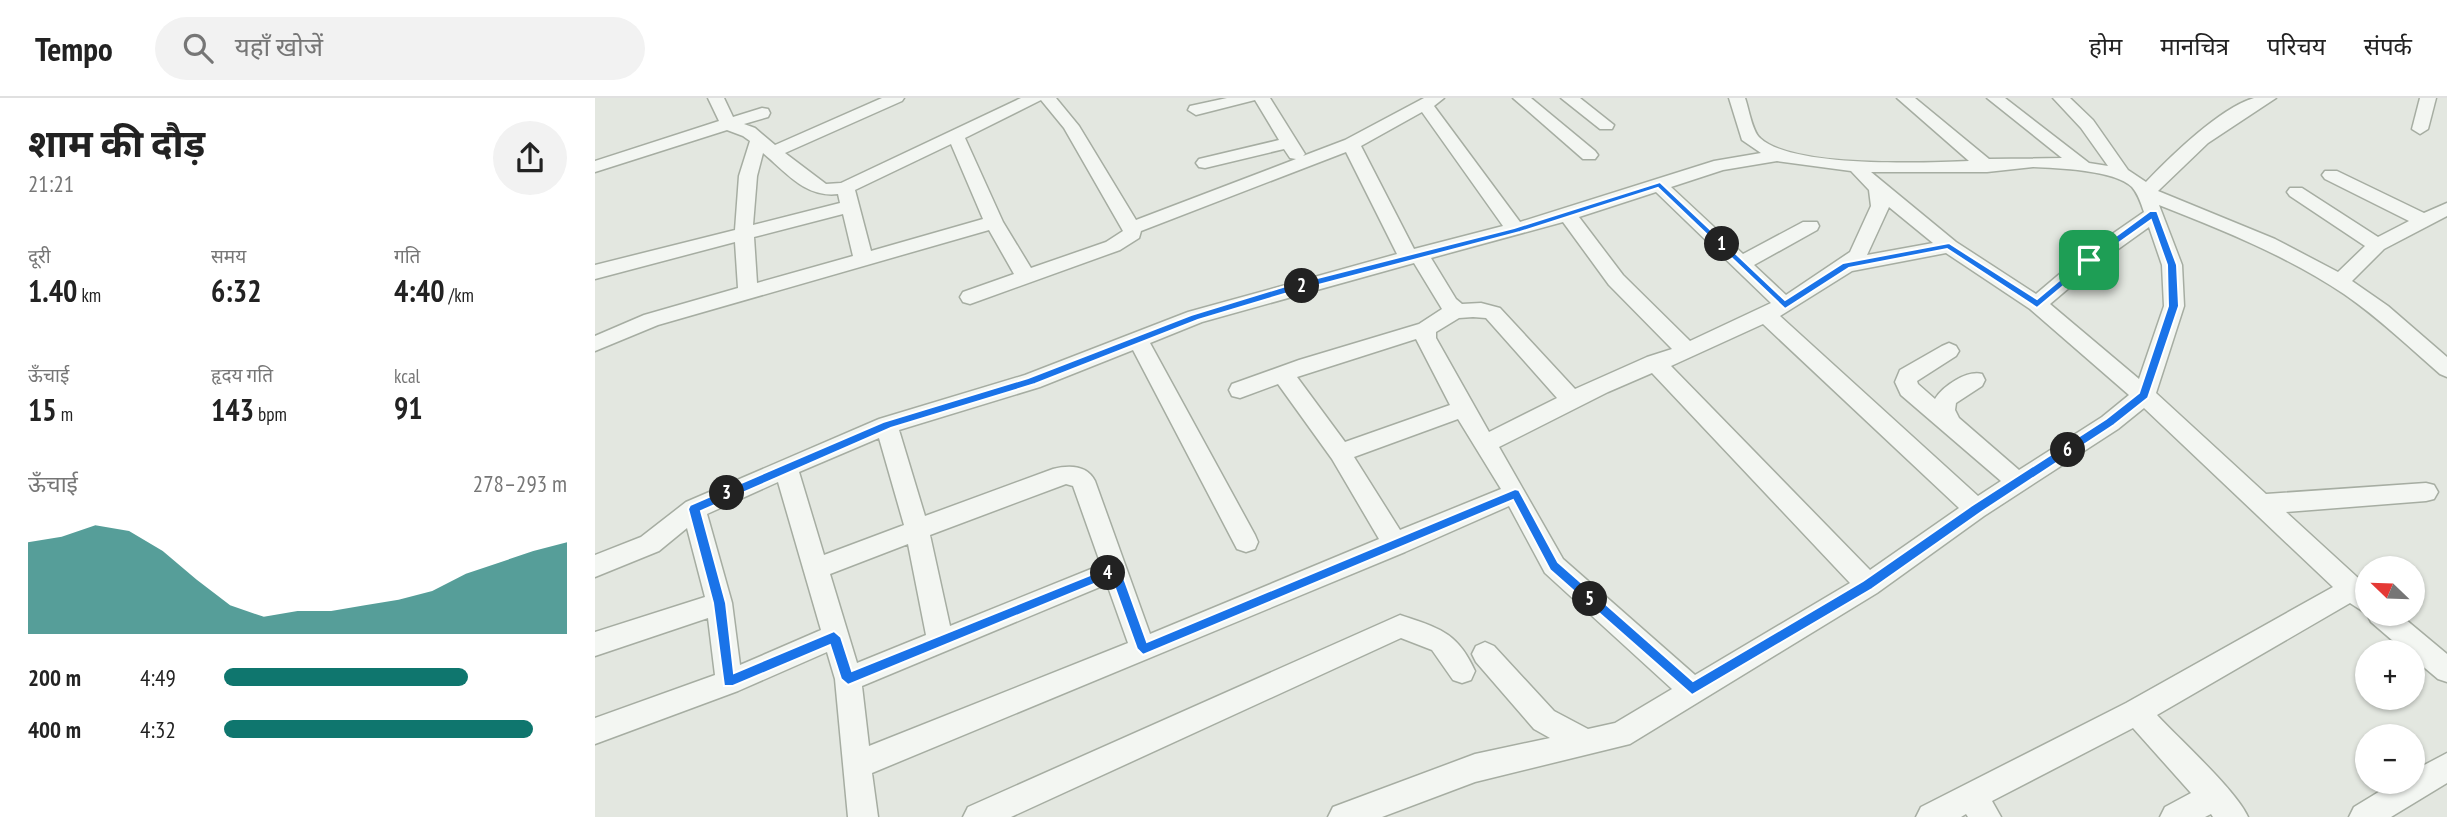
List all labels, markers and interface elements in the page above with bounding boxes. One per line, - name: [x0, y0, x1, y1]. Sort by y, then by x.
- search box: [155, 17, 645, 80]
- text: Tempo: [35, 27, 113, 70]
- icon: search: [179, 29, 217, 67]
- text: यहाँ खोजें: [235, 30, 323, 63]
- text: होम: [2089, 31, 2122, 62]
- text: मानचित्र: [2160, 31, 2229, 62]
- text: परिचय: [2267, 31, 2326, 62]
- text: संपर्क: [2364, 31, 2412, 62]
- text: शाम की दौड़: [28, 118, 205, 167]
- button: share: [493, 121, 567, 195]
- text: 21:21: [28, 169, 74, 198]
- pin: 1: [1705, 226, 1739, 262]
- pin: [2059, 230, 2119, 290]
- text: 1: [1717, 231, 1726, 255]
- icon: arrive: [2070, 241, 2108, 279]
- text: दूरी: [28, 244, 51, 268]
- text: समय: [211, 244, 246, 268]
- text: गति: [394, 244, 420, 268]
- pin: 2: [1285, 268, 1319, 304]
- text: 1.40: [28, 271, 77, 310]
- text: 6:32: [211, 271, 262, 310]
- text: 4:40: [394, 271, 445, 310]
- text: 2: [1297, 273, 1306, 297]
- text: km: [77, 283, 101, 307]
- text: /km: [445, 283, 474, 307]
- text: ऊँचाई: [28, 363, 69, 387]
- text: हृदय गति: [211, 363, 273, 387]
- text: kcal: [394, 364, 420, 388]
- text: 91: [394, 388, 423, 427]
- text: 15: [28, 390, 57, 429]
- text: 143: [211, 390, 254, 429]
- text: m: [57, 402, 73, 426]
- text: bpm: [254, 402, 287, 426]
- pin: 6: [2051, 432, 2085, 468]
- text: 6: [2063, 437, 2072, 461]
- text: ऊँचाई: [28, 469, 78, 498]
- text: 278–293 m: [473, 469, 567, 498]
- pin: 3: [709, 476, 745, 510]
- text: 3: [722, 480, 731, 504]
- pin: 4: [1091, 556, 1125, 590]
- north arrow: [2355, 556, 2425, 626]
- map controls: [2355, 556, 2425, 794]
- text: 4: [1103, 560, 1112, 584]
- pin: 5: [1573, 582, 1607, 616]
- text: 5: [1585, 586, 1594, 610]
- button: +: [2355, 640, 2425, 710]
- text: 200 m: [28, 663, 81, 692]
- text: 4:49: [140, 663, 176, 692]
- text: 400 m: [28, 715, 81, 744]
- text: 4:32: [140, 715, 176, 744]
- button: −: [2355, 724, 2425, 794]

